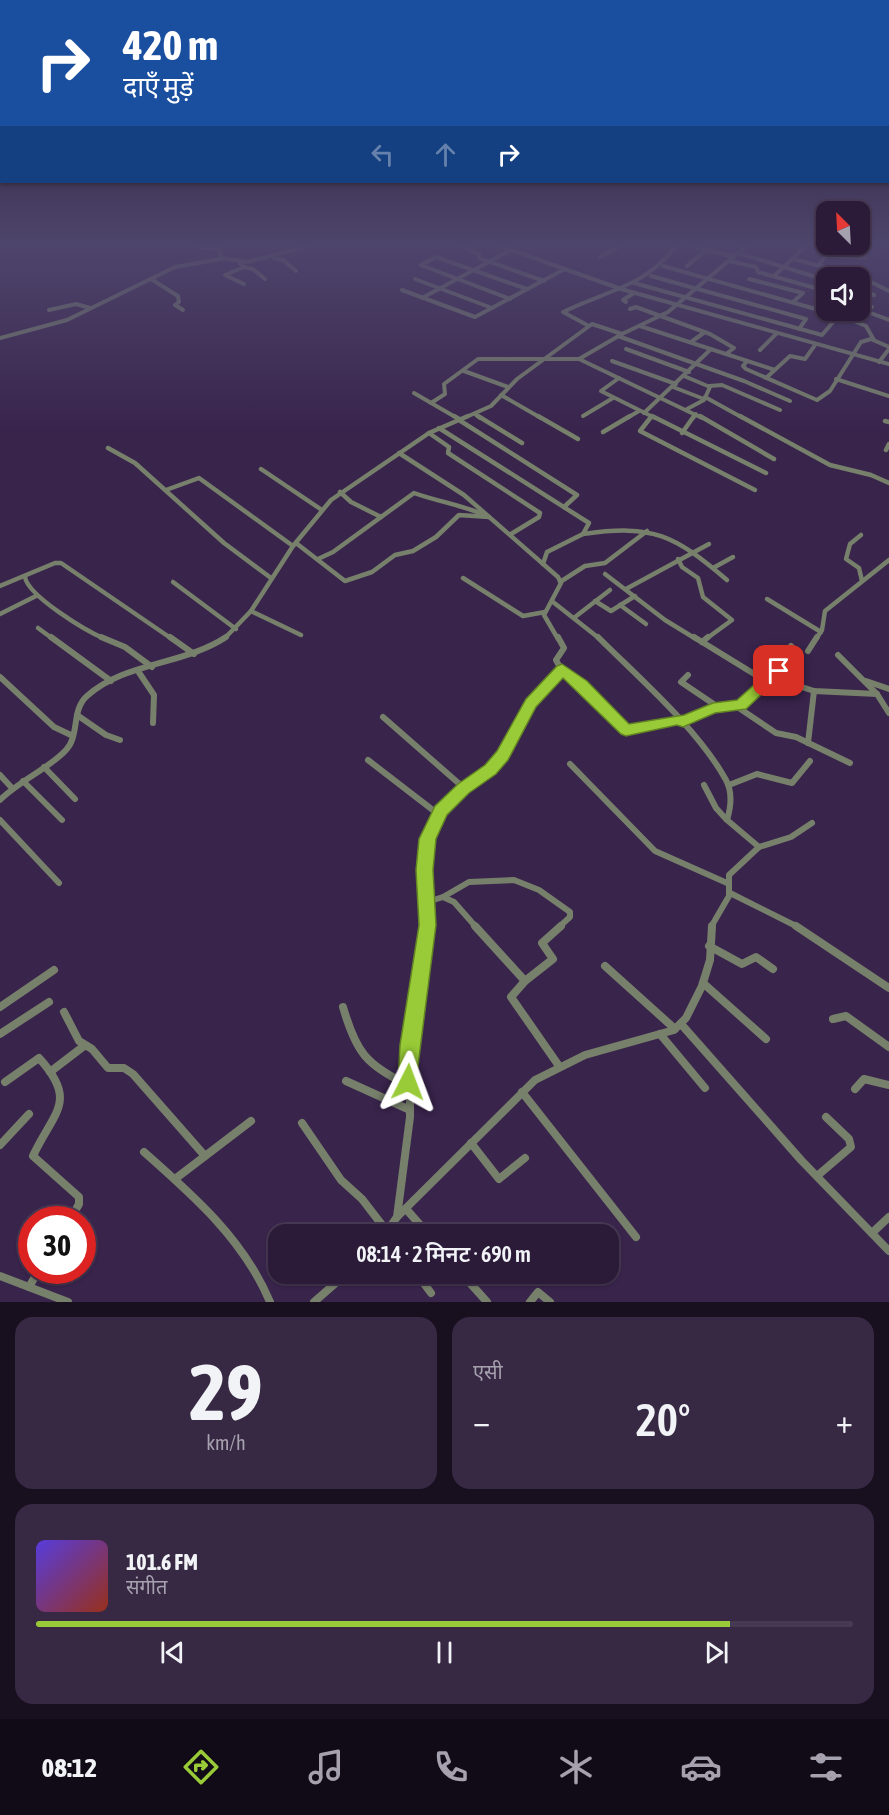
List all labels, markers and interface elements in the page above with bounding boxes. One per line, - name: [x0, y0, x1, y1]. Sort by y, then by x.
- text: 420 m: [123, 21, 218, 69]
- icon: right: [24, 24, 102, 102]
- text: दाएँ मुड़ें: [123, 71, 194, 102]
- icon: left: [366, 138, 399, 171]
- icon: ahead: [429, 138, 462, 171]
- icon: right: [492, 138, 525, 171]
- north arrow: [816, 201, 870, 255]
- map controls: [816, 201, 870, 321]
- button: sound: [816, 267, 870, 321]
- pin: [753, 645, 804, 696]
- icon: arrive: [762, 654, 795, 687]
- position arrow: [376, 1050, 440, 1114]
- speed limit sign: 30: [18, 1206, 96, 1284]
- text: 08:14 · 2 मिनट · 690 m: [356, 1241, 531, 1267]
- text: 29: [189, 1347, 263, 1437]
- text: एसी: [473, 1360, 503, 1383]
- text: 20°: [636, 1394, 690, 1446]
- text: −: [473, 1402, 490, 1440]
- text: +: [836, 1402, 853, 1440]
- text: km/h: [206, 1431, 246, 1454]
- text: 101.6 FM: [126, 1549, 198, 1575]
- text: संगीत: [126, 1575, 167, 1598]
- icon: previous: [156, 1636, 189, 1669]
- icon: pause: [428, 1636, 461, 1669]
- icon: next: [700, 1636, 733, 1669]
- icon: directions: [180, 1746, 222, 1788]
- icon: music: [305, 1746, 347, 1788]
- icon: phone: [430, 1746, 472, 1788]
- icon: climate: [555, 1746, 597, 1788]
- icon: car: [680, 1746, 722, 1788]
- icon: filters: [805, 1746, 847, 1788]
- text: 08:12: [42, 1752, 97, 1783]

